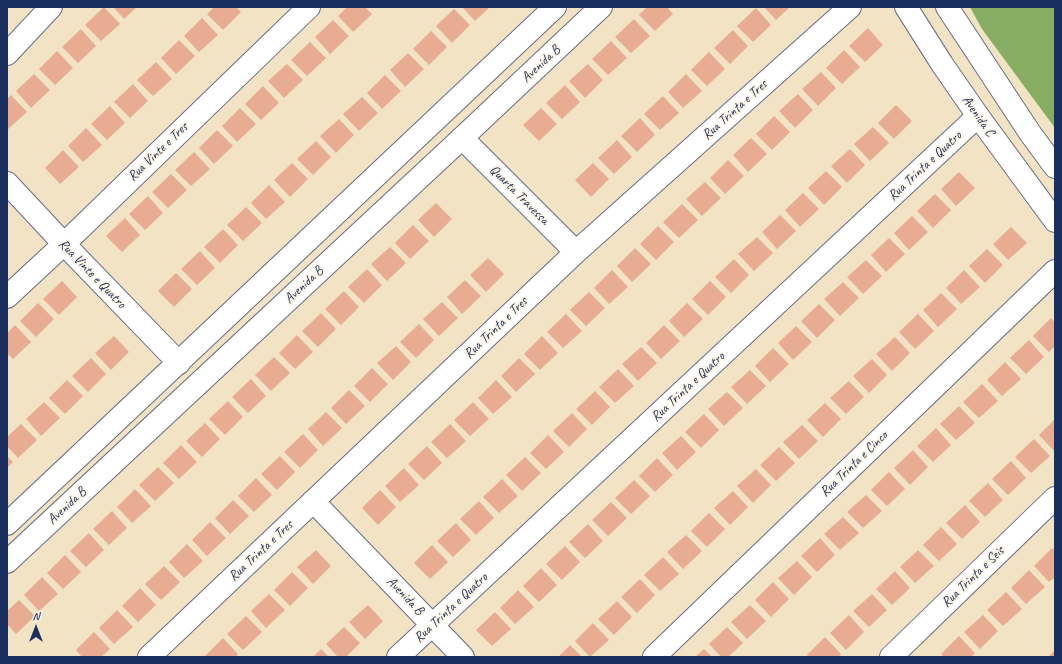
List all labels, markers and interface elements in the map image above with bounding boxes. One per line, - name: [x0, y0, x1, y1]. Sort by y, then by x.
- street label: Avenida B: [518, 42, 564, 86]
- street label: Rua Trinta e Tres: [699, 76, 771, 144]
- street label: Avenida C: [958, 92, 998, 140]
- street label: Rua Vinte e Tres: [124, 119, 192, 185]
- street label: Rua Trinta e Quatro: [885, 128, 965, 204]
- street label: Quarta Travessa: [486, 162, 552, 228]
- street label: Rua Vinte e Quatro: [55, 236, 129, 312]
- street label: Avenida B: [281, 263, 327, 307]
- street label: Rua Trinta e Tres: [461, 294, 531, 362]
- street label: Rua Trinta e Quatro: [648, 349, 728, 425]
- street label: Rua Trinta e Cinco: [817, 428, 891, 500]
- street label: Avenida B: [44, 484, 90, 528]
- street label: Rua Trinta e Tres: [225, 517, 297, 585]
- street label: Rua Trinta e Seis: [938, 543, 1008, 611]
- street label: Rua Trinta e Quatro: [411, 570, 491, 646]
- street label: Avenida B: [383, 573, 427, 619]
- north arrow: [16, 608, 56, 648]
- text: N: [33, 609, 39, 623]

